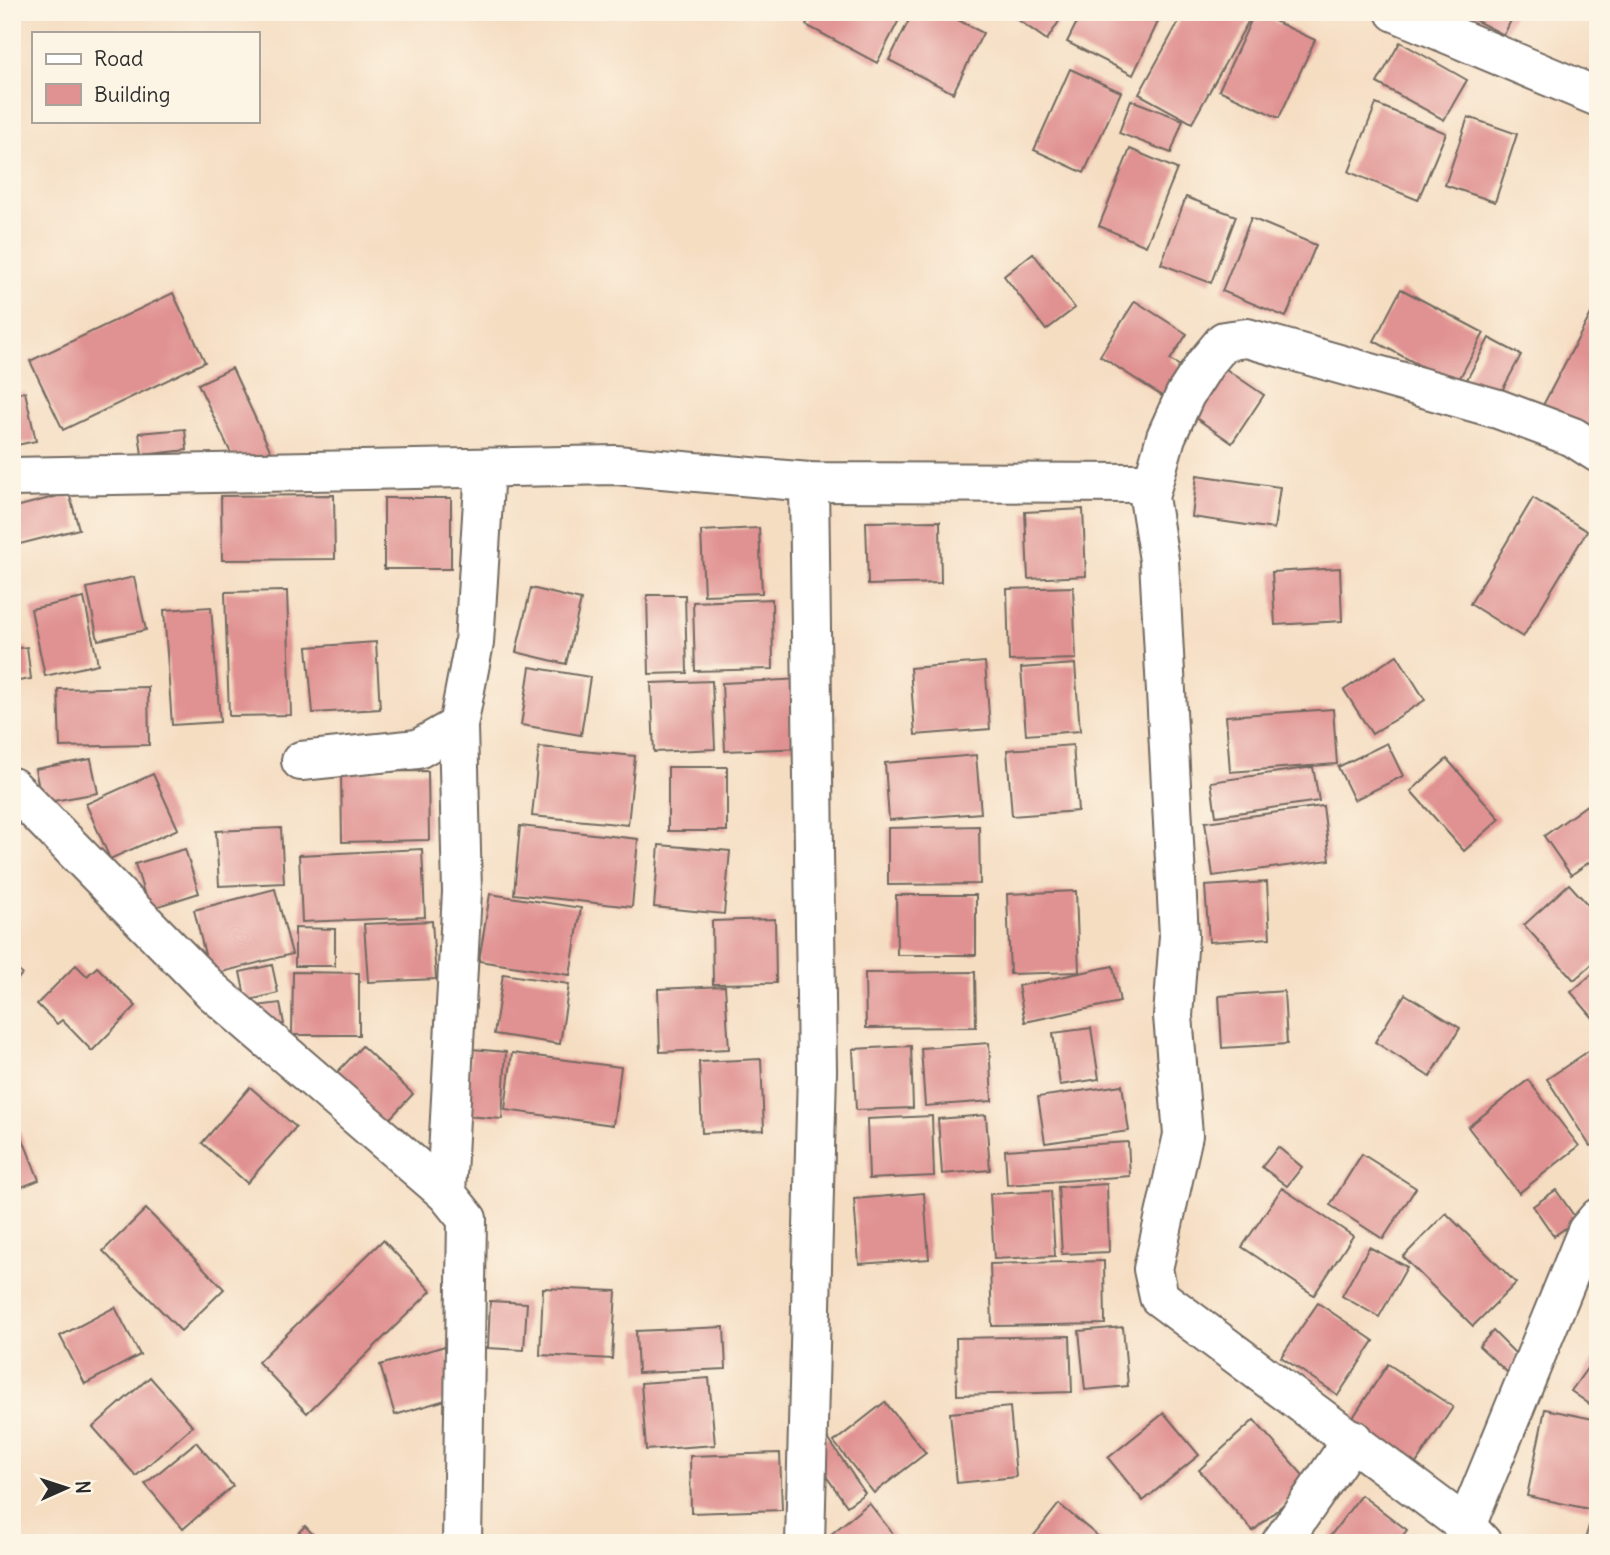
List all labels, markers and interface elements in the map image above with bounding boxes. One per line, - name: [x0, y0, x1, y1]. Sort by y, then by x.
- legend: [32, 32, 259, 122]
- text: Road: [94, 45, 143, 72]
- text: Building: [94, 81, 170, 108]
- north arrow: [32, 1454, 102, 1524]
- text: N: [71, 1480, 95, 1494]

